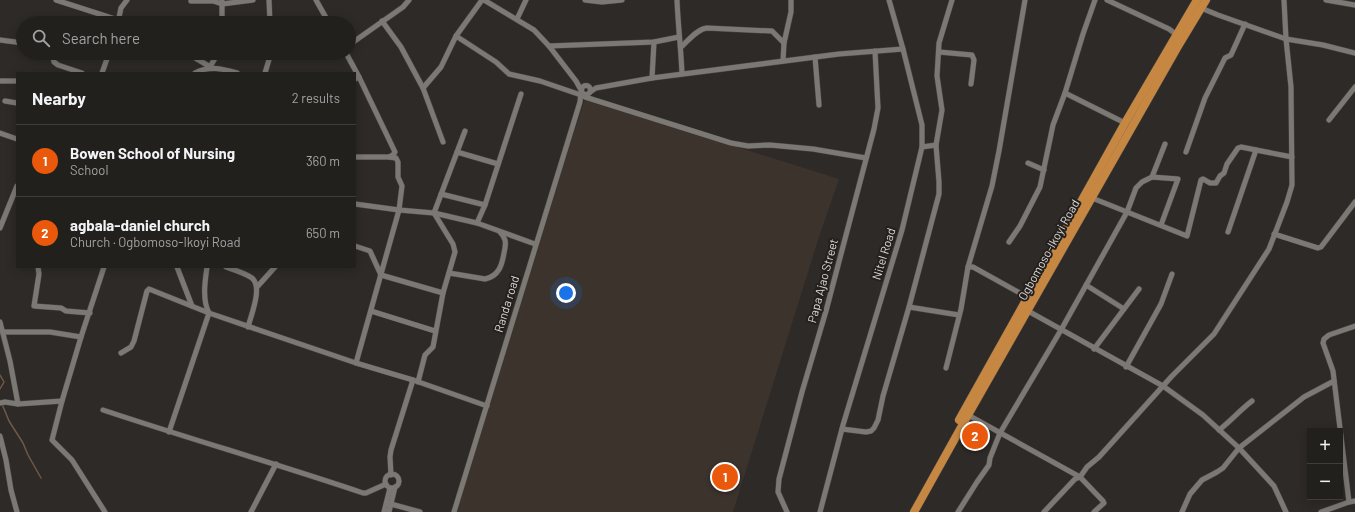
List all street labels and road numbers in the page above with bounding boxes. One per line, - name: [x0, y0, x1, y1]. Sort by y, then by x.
- street label: Ogbomoso-Ikoyi Road: [1015, 197, 1082, 302]
- street label: Nitel Road: [869, 226, 898, 281]
- street label: Papa Ajao Street: [804, 237, 840, 324]
- street label: Randa road: [491, 274, 521, 334]

